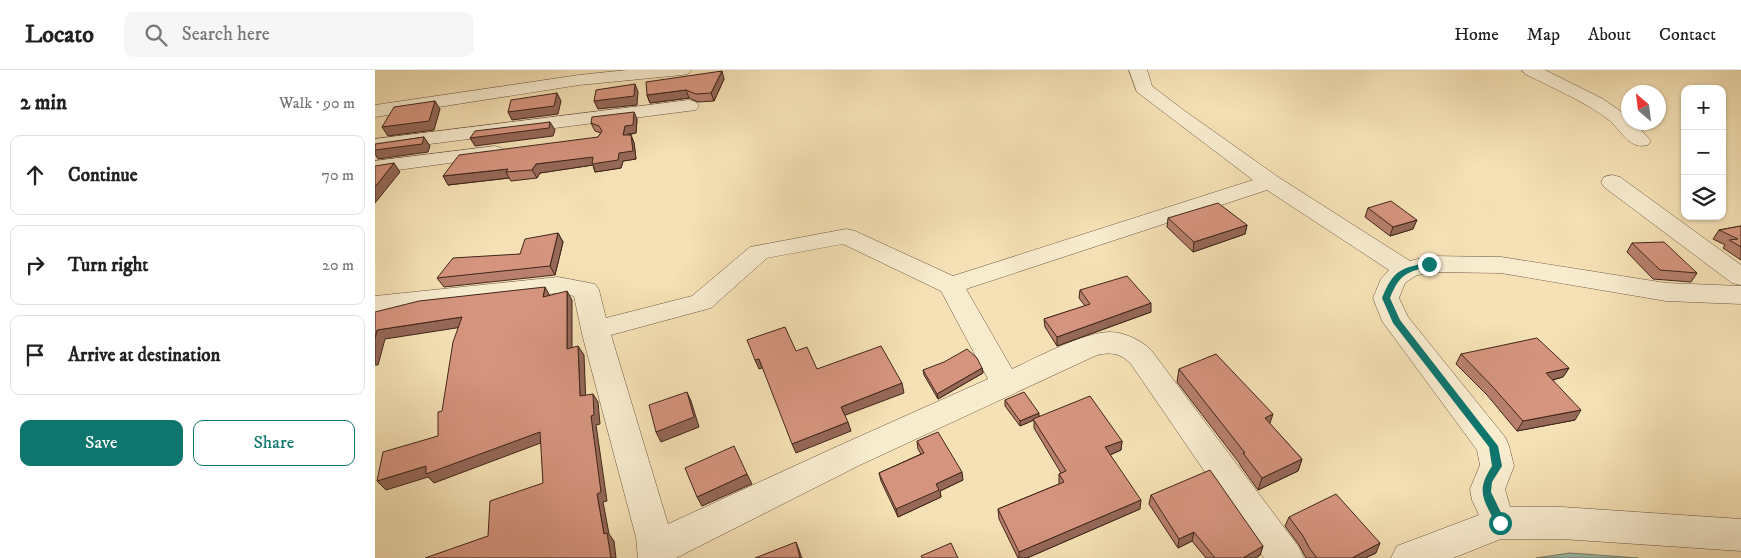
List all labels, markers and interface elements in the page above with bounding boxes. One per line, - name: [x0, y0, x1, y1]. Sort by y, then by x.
- search box: [124, 12, 474, 57]
- text: Locato: [25, 20, 94, 50]
- icon: search: [142, 21, 170, 49]
- text: Search here: [182, 23, 270, 46]
- text: Home: [1454, 24, 1499, 46]
- text: Map: [1527, 24, 1560, 46]
- text: About: [1588, 24, 1631, 46]
- text: Contact: [1659, 24, 1716, 46]
- north arrow: [1621, 85, 1666, 130]
- map controls: [1681, 85, 1726, 220]
- button: +: [1681, 85, 1726, 130]
- text: 2 min: [20, 90, 67, 116]
- text: Walk · 90 m: [279, 93, 355, 113]
- button: −: [1681, 130, 1726, 175]
- icon: ahead: [21, 161, 49, 189]
- text: Continue: [68, 164, 138, 187]
- text: 70 m: [322, 165, 354, 185]
- button: layers: [1681, 175, 1726, 220]
- icon: right: [21, 251, 49, 279]
- route end: [1418, 253, 1441, 276]
- text: Turn right: [68, 254, 148, 277]
- text: 20 m: [322, 255, 354, 275]
- icon: arrive: [21, 341, 49, 369]
- text: Arrive at destination: [68, 344, 220, 367]
- button: Save: [20, 420, 183, 466]
- button: Share: [193, 420, 355, 466]
- route start: [1489, 512, 1512, 535]

